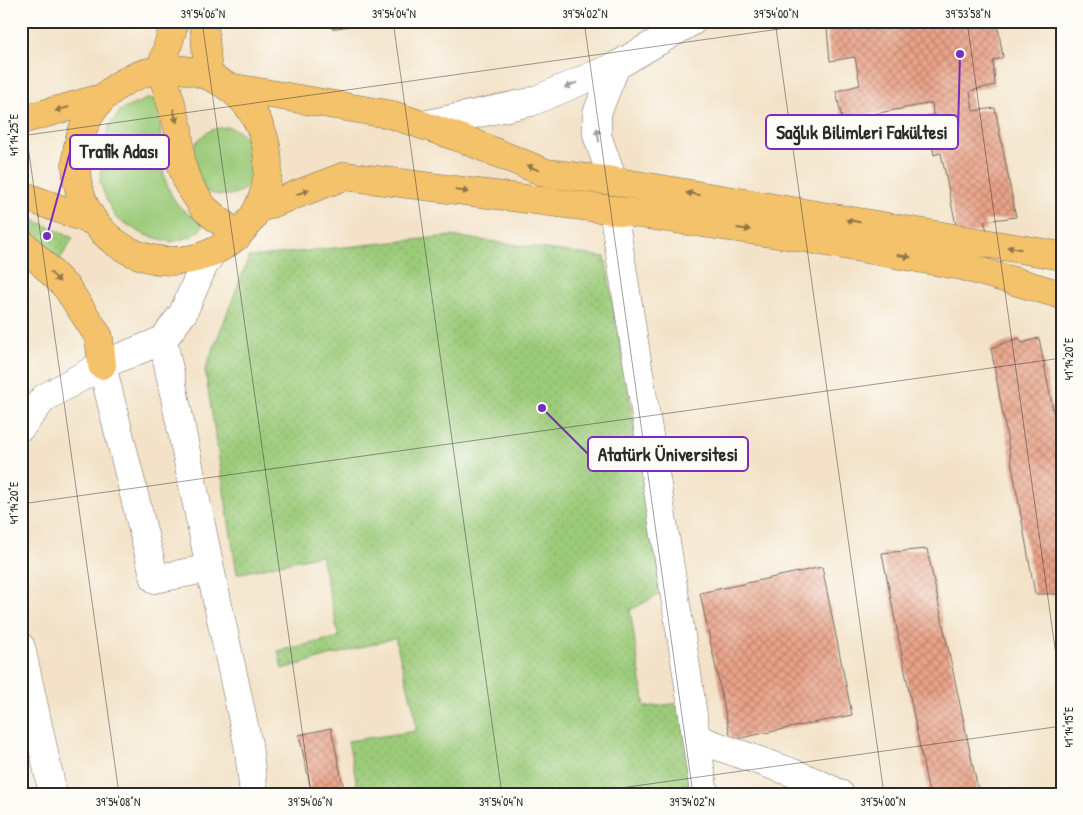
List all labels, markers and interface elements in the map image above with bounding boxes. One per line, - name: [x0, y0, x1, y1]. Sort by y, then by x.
- text: 39°54'06"N: [181, 5, 225, 22]
- text: 39°54'04"N: [372, 5, 416, 22]
- text: 39°54'02"N: [562, 5, 608, 22]
- text: 39°54'00"N: [754, 5, 798, 22]
- text: 39°53'58"N: [945, 5, 991, 22]
- one-way arrow: [563, 81, 578, 89]
- one-way arrow: [54, 105, 69, 113]
- one-way arrow: [171, 108, 179, 123]
- text: 41°14'25"E: [5, 113, 22, 156]
- callout: Sağlık Bilimleri Fakültesi: [766, 115, 958, 149]
- text: Sağlık Bilimleri Fakültesi: [776, 119, 948, 146]
- one-way arrow: [594, 126, 602, 142]
- callout: Trafik Adası: [70, 135, 169, 169]
- text: Trafik Adası: [78, 138, 159, 164]
- one-way arrow: [526, 163, 540, 171]
- one-way arrow: [454, 187, 470, 195]
- one-way arrow: [296, 188, 311, 196]
- one-way arrow: [685, 190, 701, 198]
- one-way arrow: [845, 217, 861, 225]
- one-way arrow: [737, 225, 753, 233]
- one-way arrow: [1005, 243, 1021, 251]
- one-way arrow: [897, 252, 912, 260]
- one-way arrow: [49, 271, 61, 283]
- text: 41°14'20"E: [1060, 337, 1077, 380]
- callout: Atatürk Üniversitesi: [588, 437, 748, 471]
- text: Atatürk Üniversitesi: [598, 441, 738, 467]
- text: 41°14'20"E: [5, 481, 22, 524]
- text: 41°14'15"E: [1060, 706, 1077, 747]
- text: 39°54'08"N: [96, 793, 140, 810]
- text: 39°54'06"N: [288, 793, 332, 810]
- text: 39°54'04"N: [479, 793, 523, 810]
- text: 39°54'02"N: [669, 793, 715, 810]
- text: 39°54'00"N: [861, 793, 905, 810]

